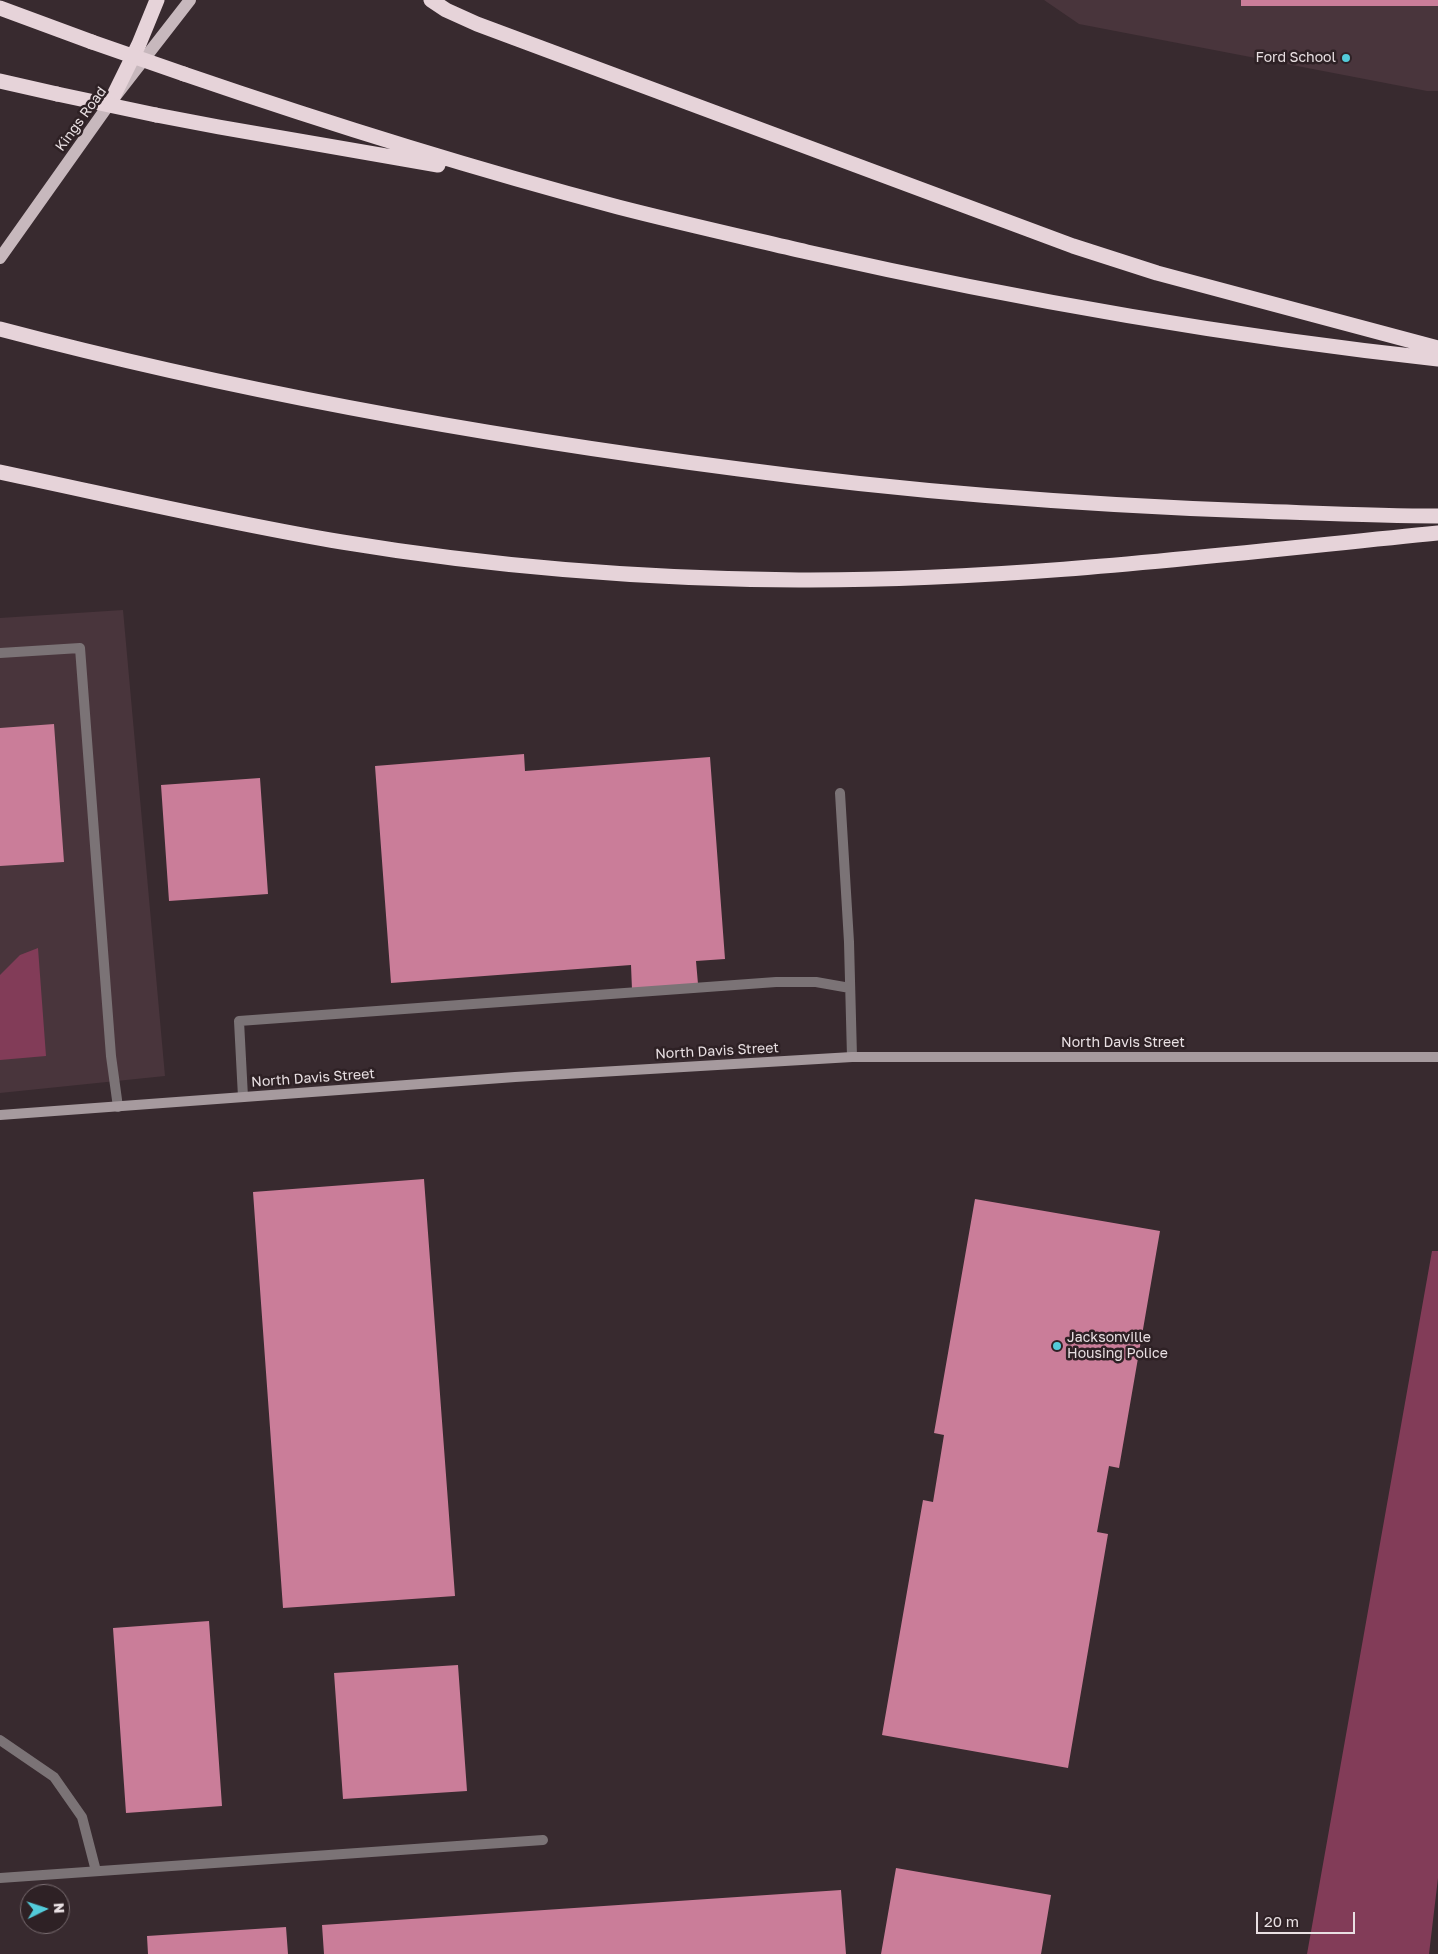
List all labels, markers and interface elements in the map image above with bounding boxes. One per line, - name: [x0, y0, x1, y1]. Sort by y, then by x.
- place label: Ford School: [1256, 50, 1336, 66]
- marker: Ford School: [1340, 52, 1352, 64]
- street label: Kings Road: [52, 83, 110, 155]
- street label: North Davis Street: [1061, 1035, 1185, 1051]
- street label: North Davis Street: [655, 1039, 779, 1063]
- street label: North Davis Street: [251, 1065, 375, 1091]
- place label: Jacksonville Housing Police: [1067, 1330, 1168, 1362]
- marker: Jacksonville Housing Police: [1051, 1340, 1063, 1352]
- north arrow: [20, 1884, 70, 1934]
- text: N: [51, 1902, 68, 1914]
- scale bar: [1258, 1902, 1357, 1934]
- text: 20 m: [1264, 1912, 1299, 1930]

